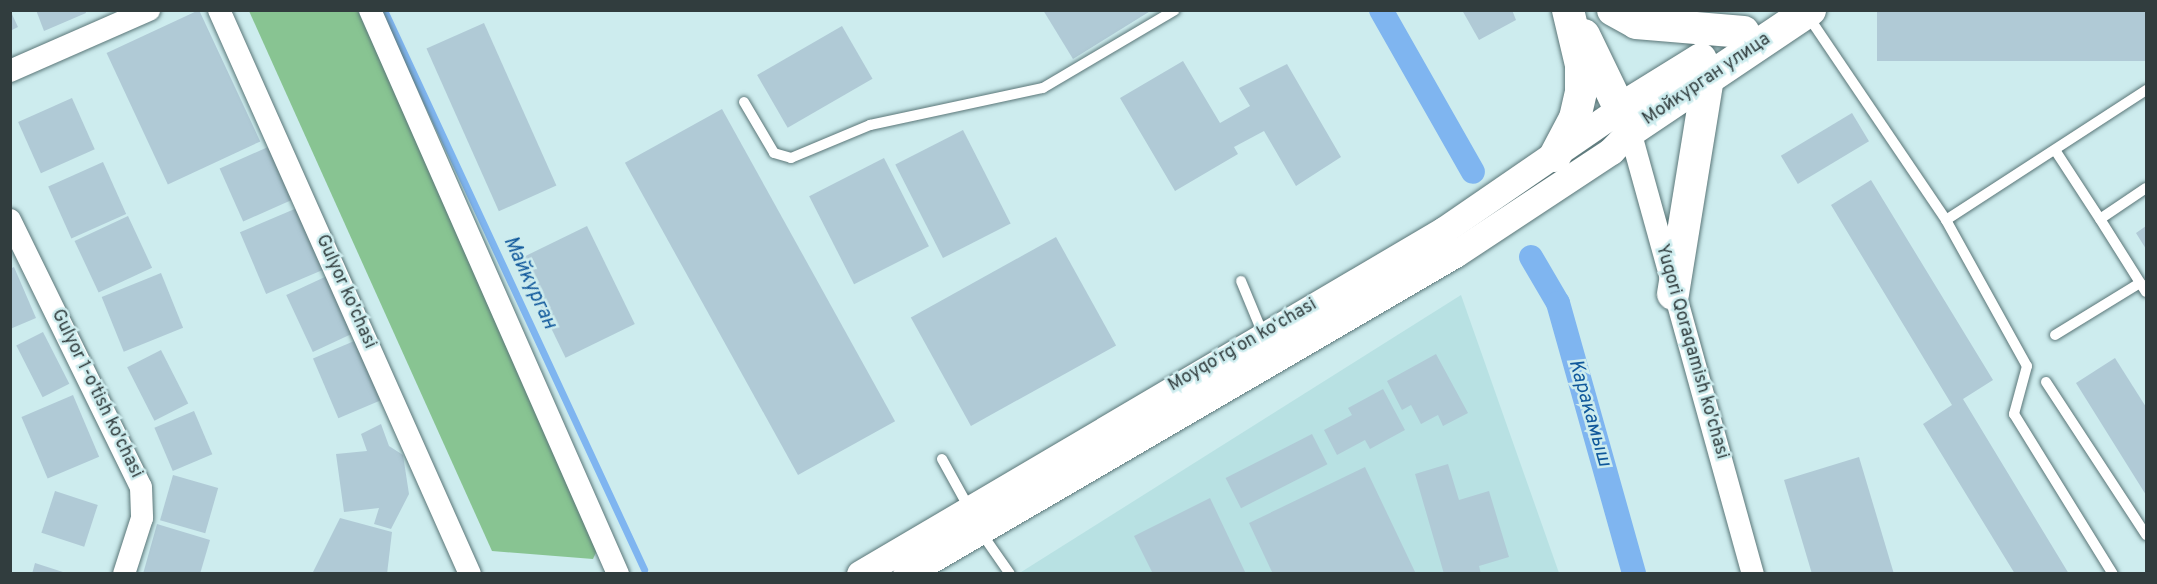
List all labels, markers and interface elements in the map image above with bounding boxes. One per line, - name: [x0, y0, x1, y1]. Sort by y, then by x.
- street label: Мойкурган улица: [1639, 29, 1775, 131]
- street label: Gulyor ko'chasi: [310, 232, 380, 352]
- water label: Майкурган: [497, 233, 561, 333]
- street label: Yuqori Qoraqamish ko'chasi: [1650, 242, 1732, 462]
- street label: Moyqoʻrgʻon koʻchasi: [1165, 295, 1321, 397]
- street label: Gulyor 1-o'tish ko'chasi: [46, 306, 146, 482]
- water label: Каракамыш: [1562, 357, 1616, 469]

